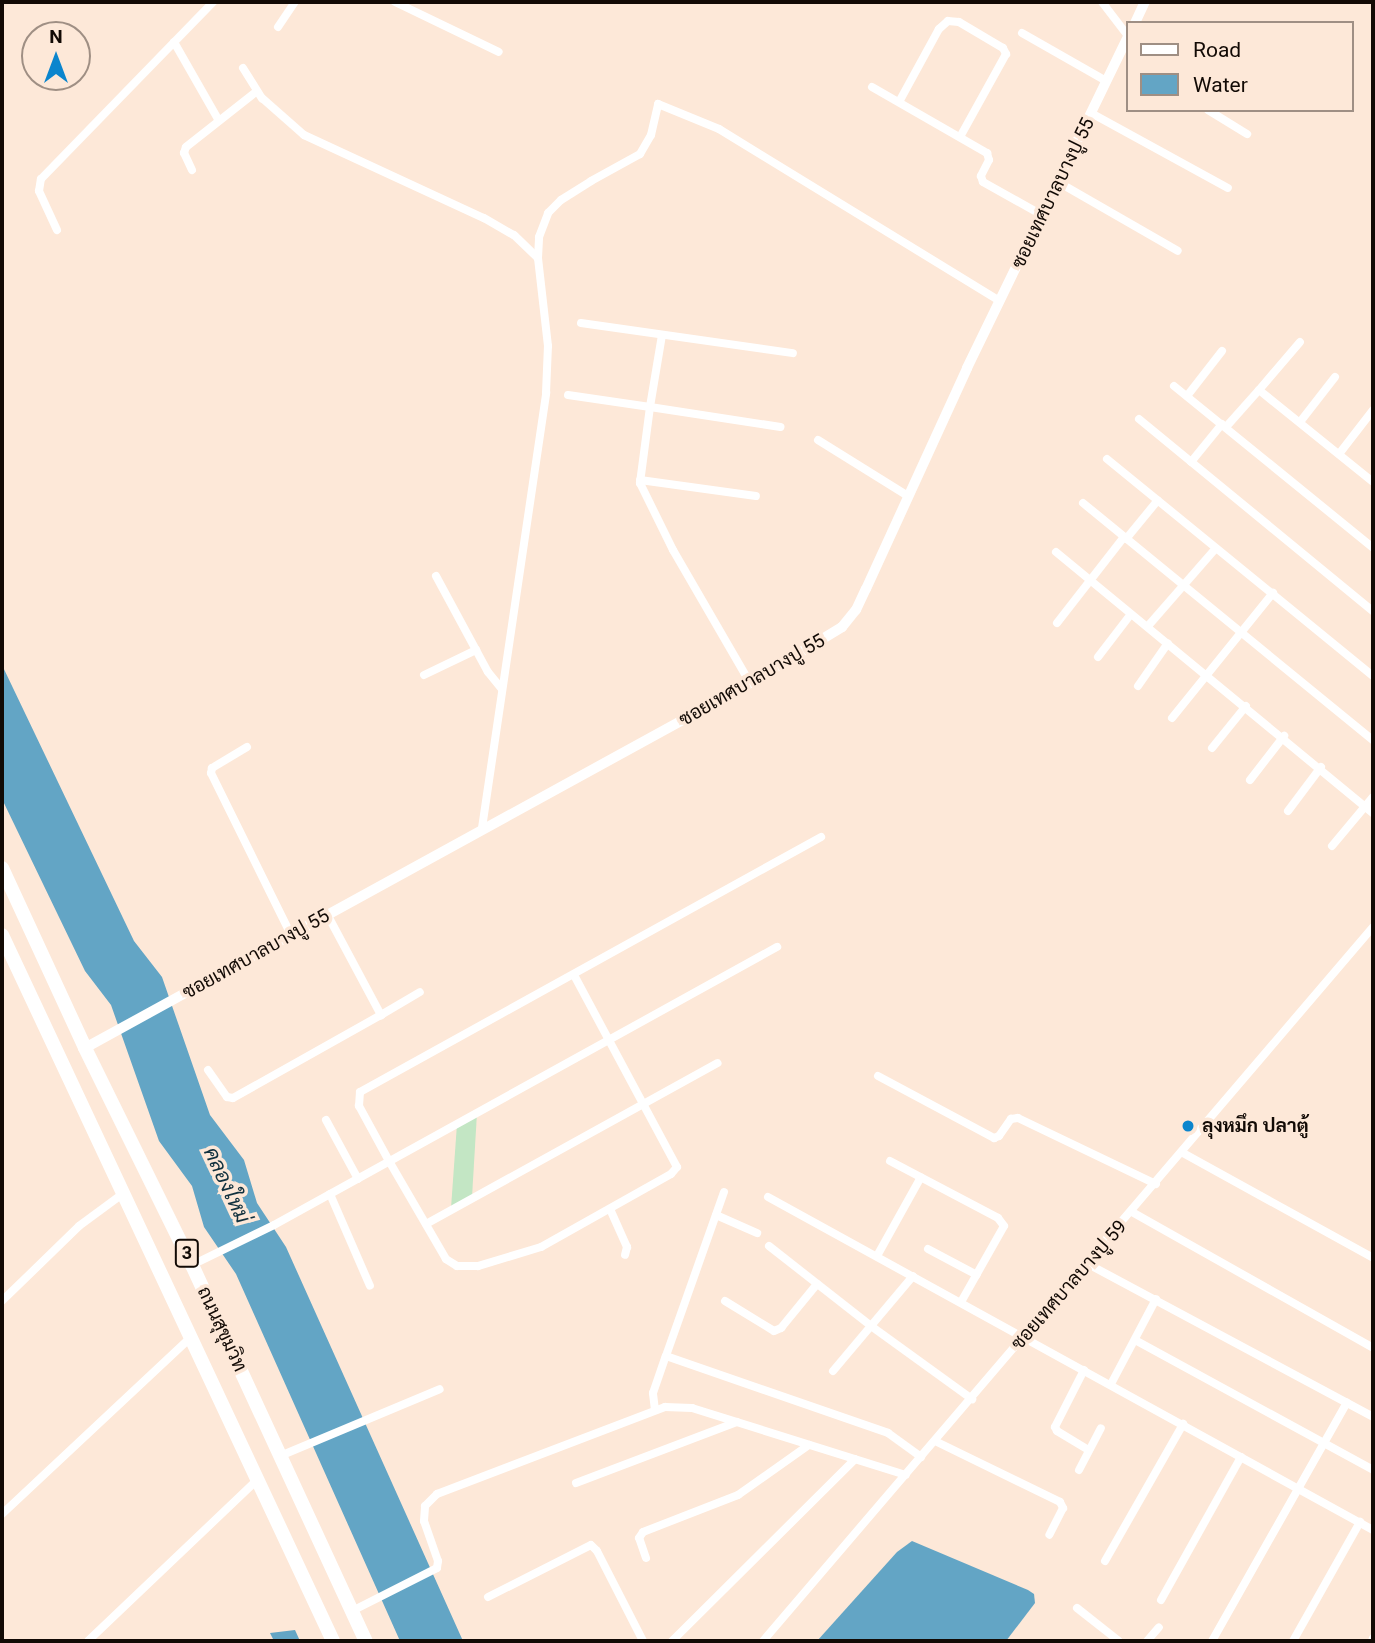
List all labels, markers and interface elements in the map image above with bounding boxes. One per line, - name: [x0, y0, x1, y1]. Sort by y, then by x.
- north arrow: [21, 21, 91, 91]
- legend: [1126, 21, 1354, 112]
- text: N: [49, 25, 63, 48]
- text: Road: [1193, 38, 1241, 62]
- text: Water: [1193, 73, 1248, 97]
- street label: ซอยเทศบาลบางปู 55: [1007, 114, 1099, 272]
- street label: ซอยเทศบาลบางปู 55: [675, 629, 829, 731]
- street label: ซอยเทศบาลบางปู 55: [178, 904, 334, 1004]
- place label: ลุงหมึก ปลาตู้: [1202, 1115, 1309, 1137]
- marker: ลุงหมึก ปลาตู้: [1180, 1118, 1196, 1134]
- water label: คลองใหม่: [198, 1143, 256, 1227]
- street label: ซอยเทศบาลบางปู 59: [1006, 1215, 1132, 1355]
- road number: 3: [175, 1238, 199, 1268]
- street label: ถนนสุขุมวิท: [192, 1283, 252, 1375]

